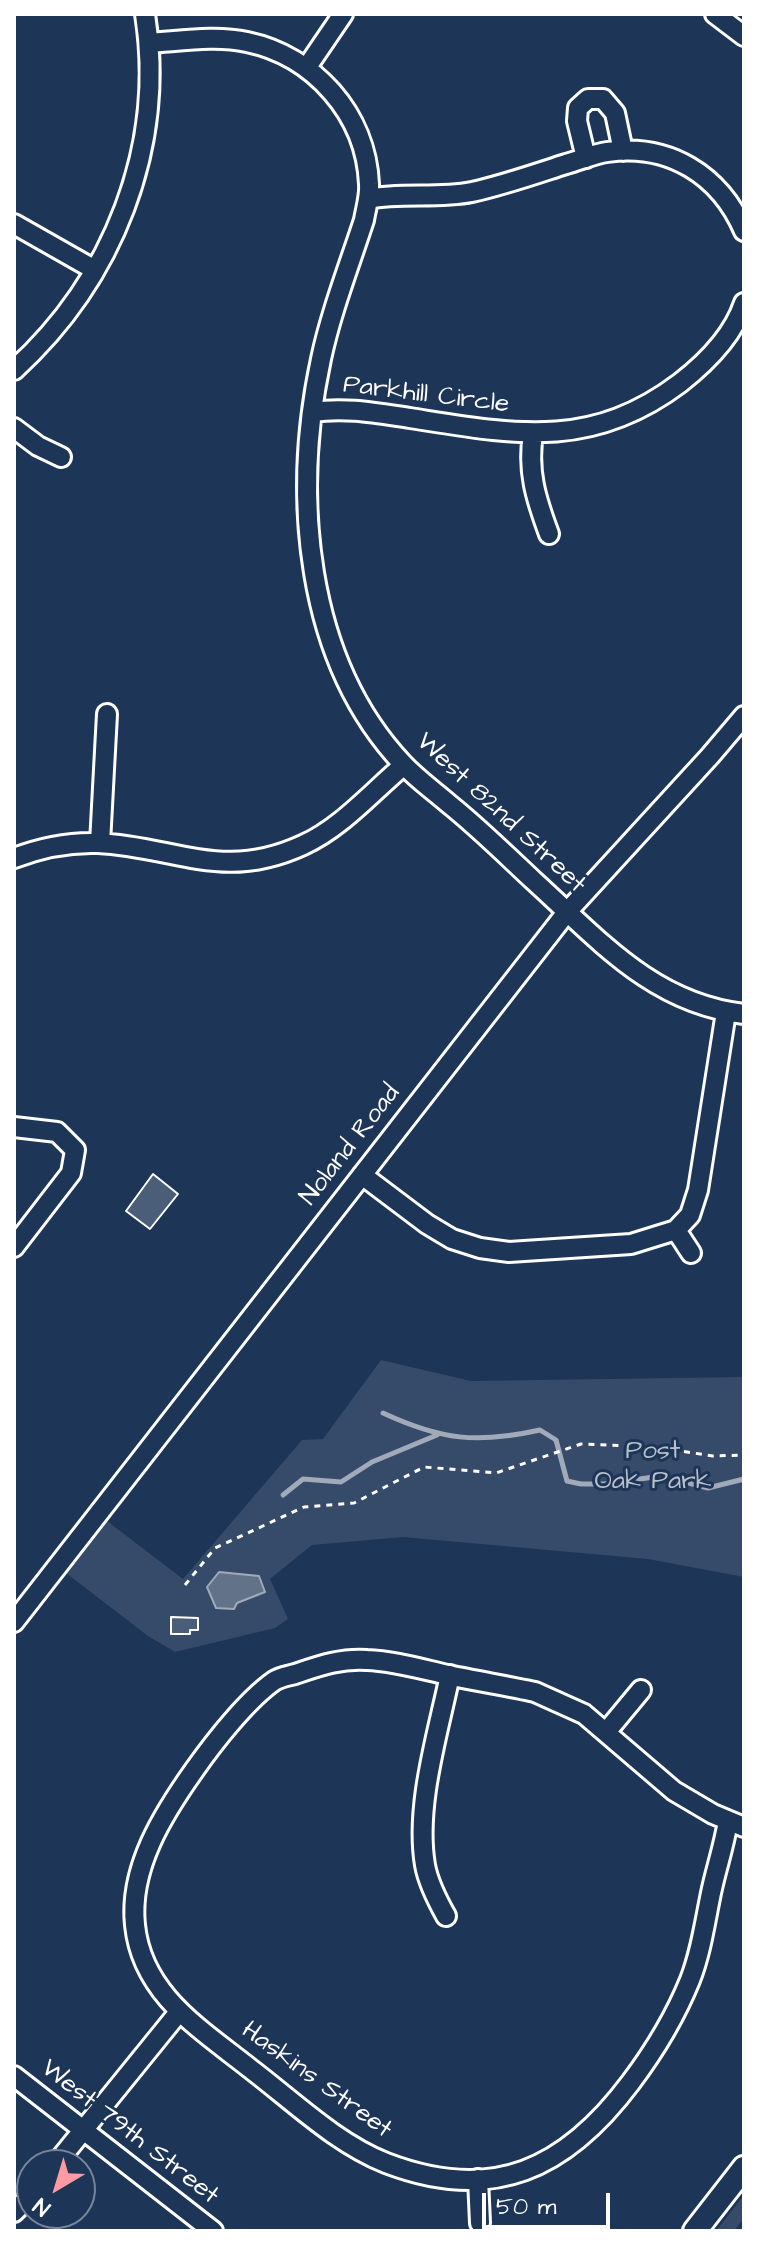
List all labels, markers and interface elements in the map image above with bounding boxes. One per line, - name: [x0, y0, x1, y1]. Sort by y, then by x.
- street label: Parkhill Circle: [341, 370, 511, 422]
- street label: West 82nd Street: [408, 727, 592, 901]
- street label: Noland Road: [294, 1079, 408, 1213]
- park label: Post Oak Park: [594, 1437, 712, 1498]
- street label: Haskins Street: [235, 2016, 397, 2146]
- street label: West 79th Street: [34, 2054, 224, 2212]
- north arrow: [16, 2149, 96, 2229]
- scale bar: [486, 2177, 614, 2227]
- text: N: [27, 2190, 57, 2223]
- text: 50 m: [496, 2190, 556, 2224]

